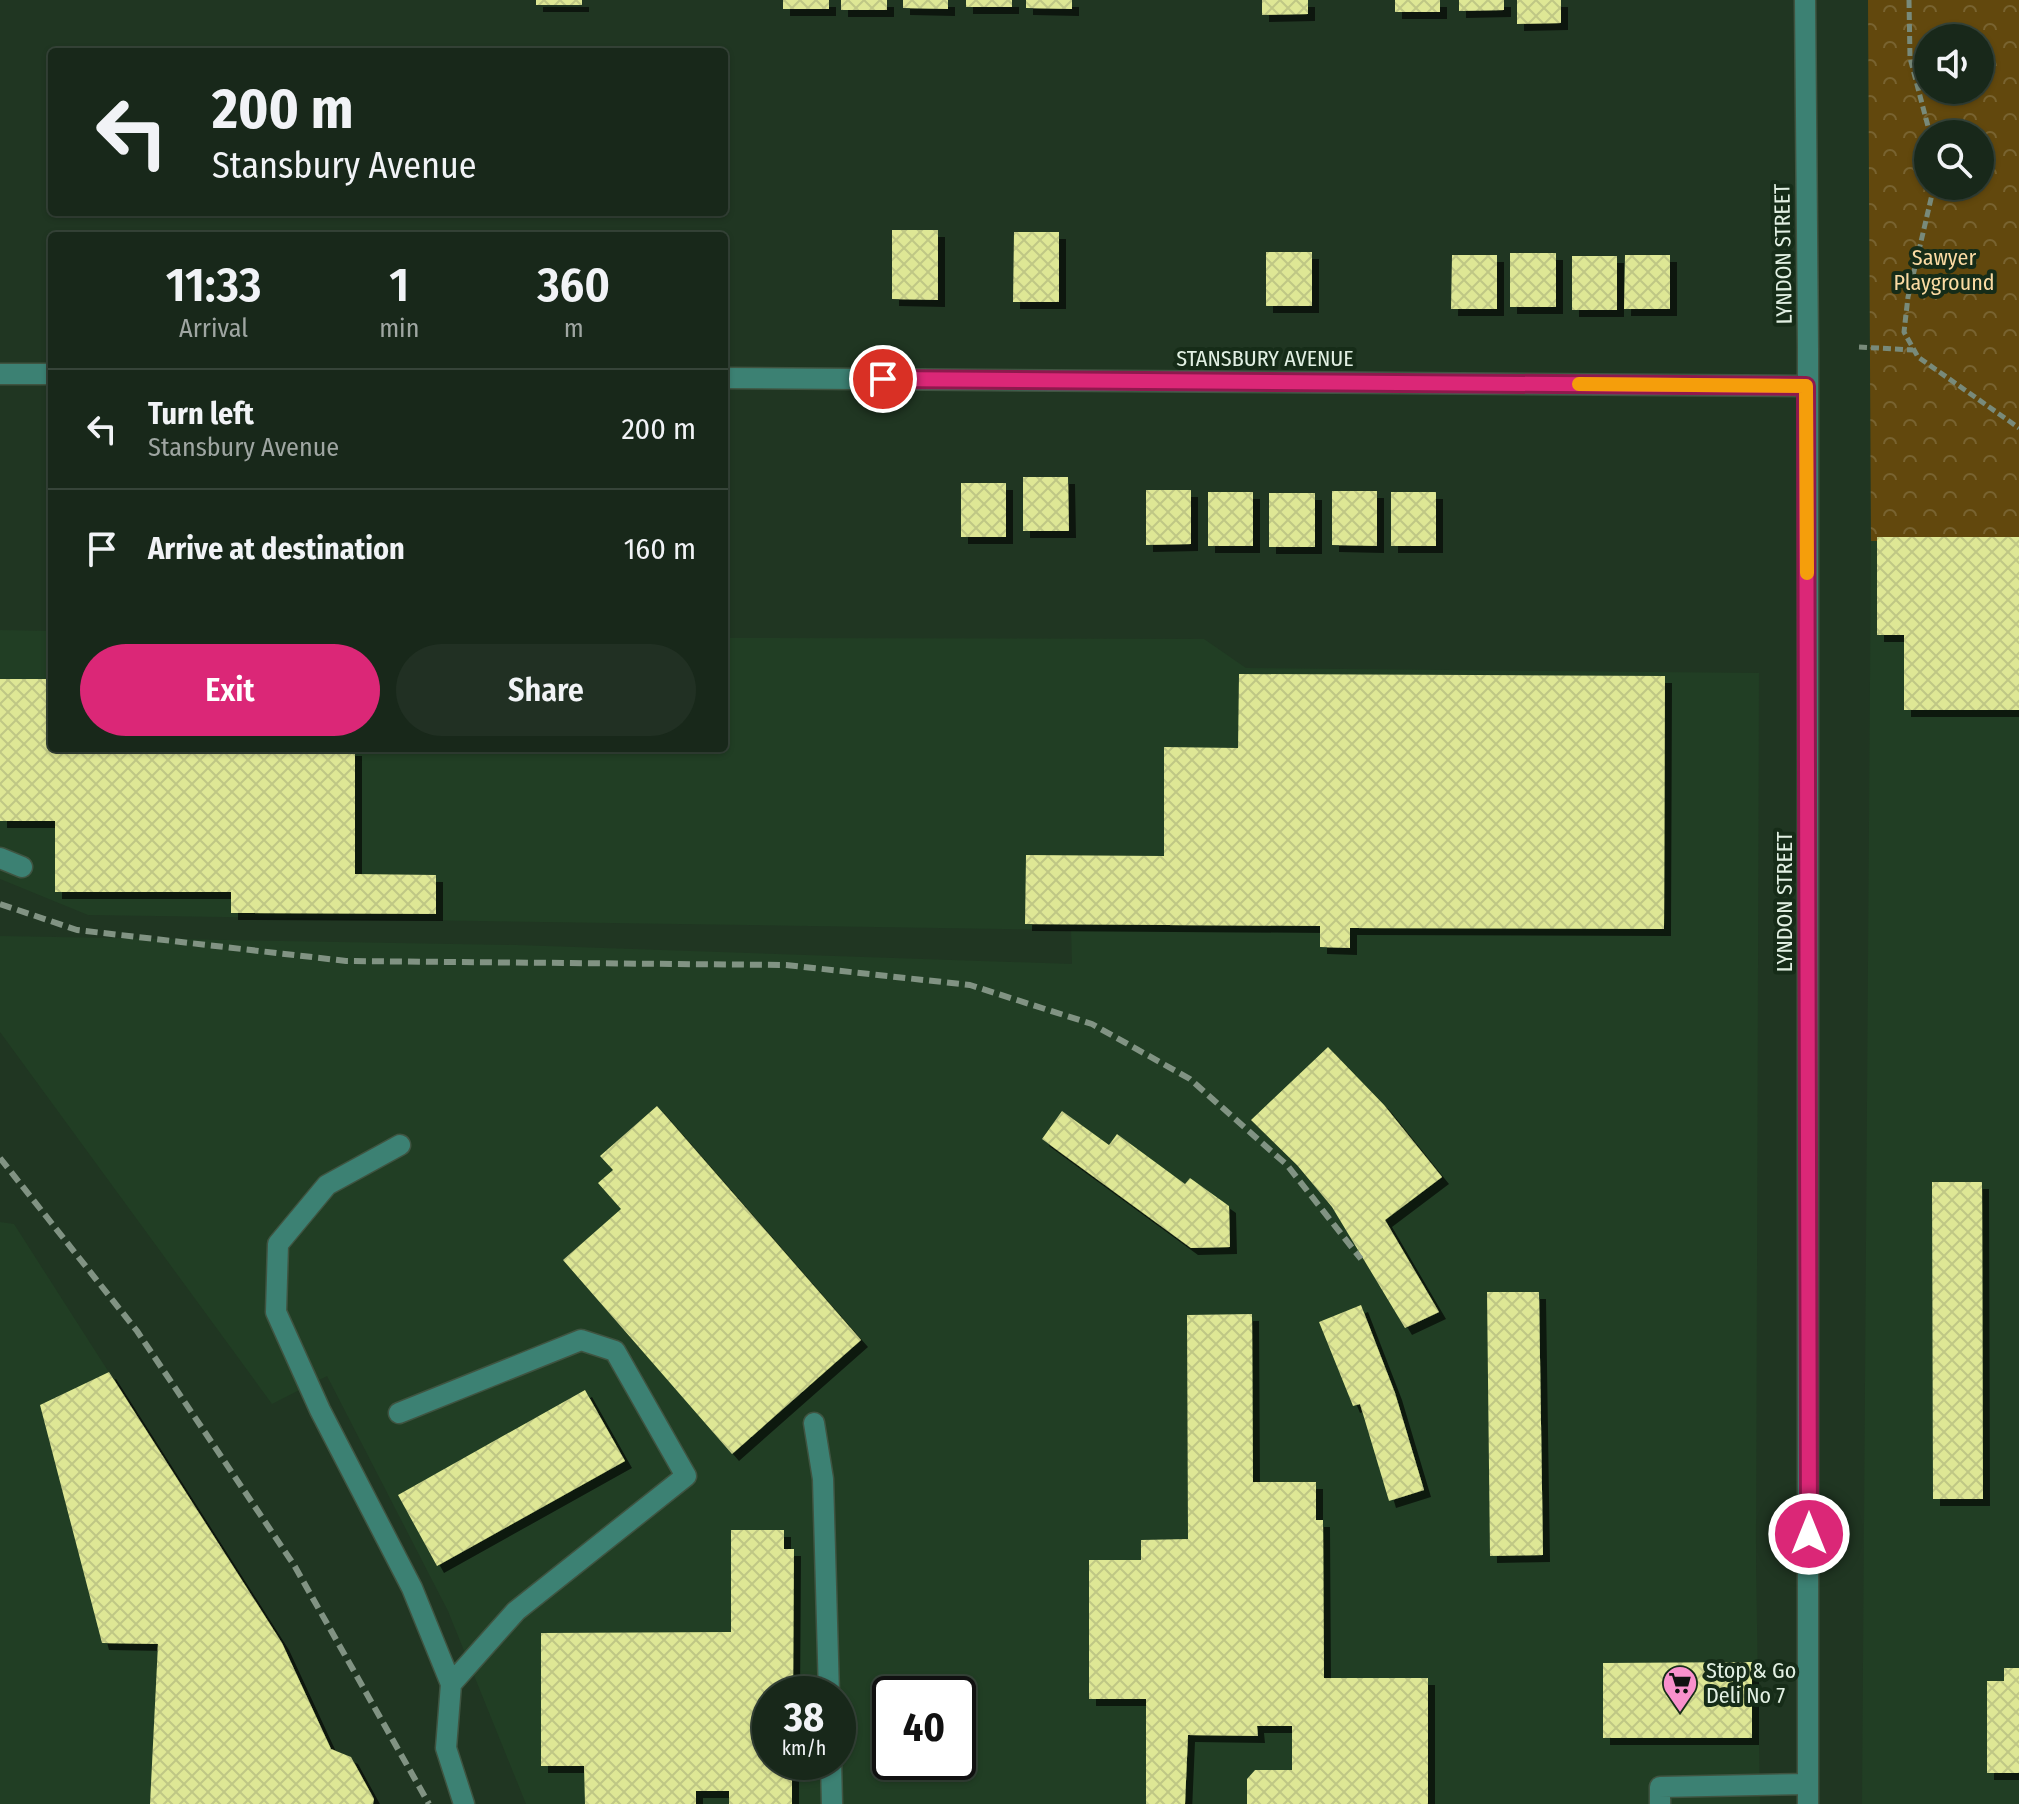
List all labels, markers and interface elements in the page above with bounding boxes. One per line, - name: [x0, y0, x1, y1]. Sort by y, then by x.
- map controls: [1914, 24, 1994, 200]
- button: sound: [1914, 24, 1994, 104]
- text: 200 m: [212, 76, 353, 143]
- icon: left: [80, 80, 184, 184]
- button: search: [1914, 120, 1994, 200]
- text: Stansbury Avenue: [212, 144, 477, 188]
- street label: LYNDON STREET: [1768, 183, 1798, 325]
- park label: Sawyer Playground: [1893, 244, 1995, 296]
- text: 11:33: [166, 256, 261, 314]
- text: 1: [389, 256, 409, 314]
- text: 360: [537, 256, 610, 314]
- text: Arrival: [179, 313, 248, 344]
- text: min: [379, 313, 419, 344]
- text: m: [564, 313, 584, 344]
- pin: [849, 345, 917, 413]
- street label: STANSBURY AVENUE: [1176, 345, 1354, 372]
- icon: arrive: [861, 357, 905, 401]
- text: Turn left: [148, 396, 254, 432]
- icon: left: [80, 407, 124, 451]
- text: 200 m: [621, 411, 696, 447]
- text: Stansbury Avenue: [148, 432, 339, 463]
- icon: arrive: [80, 527, 124, 571]
- text: Arrive at destination: [148, 531, 405, 567]
- text: 160 m: [624, 531, 696, 567]
- button: Exit: [80, 644, 380, 736]
- button: Share: [396, 644, 696, 736]
- street label: LYNDON STREET: [1771, 831, 1798, 972]
- position arrow: [1767, 1492, 1851, 1576]
- place label: Stop & Go Deli No 7: [1706, 1657, 1796, 1709]
- supermarket icon: Stop & Go Deli No 7: [1661, 1664, 1699, 1714]
- speed limit sign: 40: [872, 1676, 976, 1780]
- text: 38: [784, 1694, 824, 1742]
- text: km/h: [782, 1736, 826, 1760]

